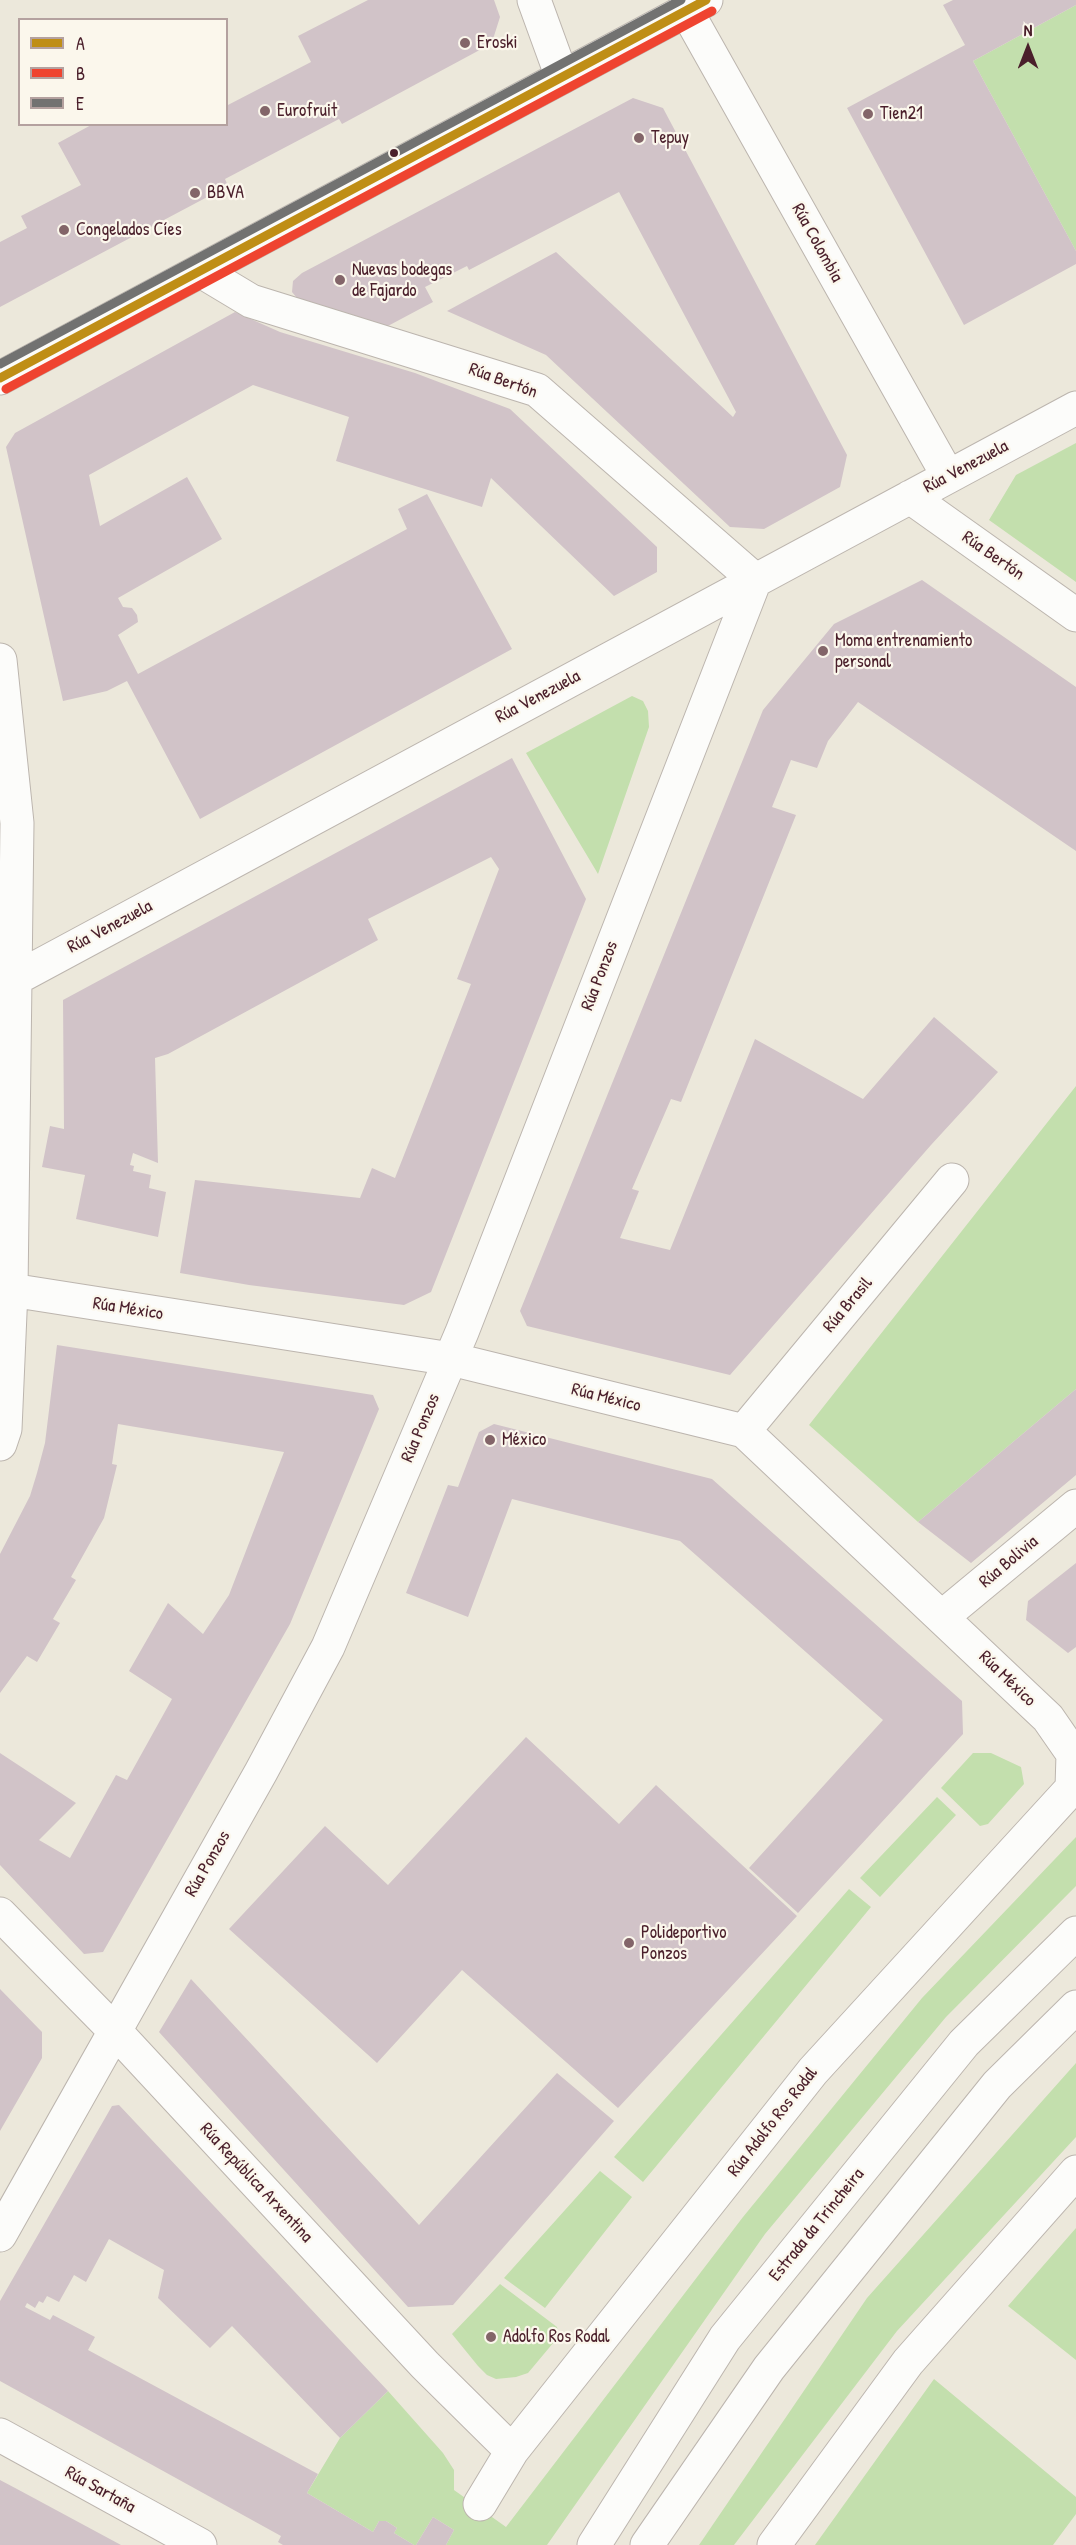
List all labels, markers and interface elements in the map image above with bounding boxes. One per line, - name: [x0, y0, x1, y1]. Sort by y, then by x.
- legend: [18, 18, 228, 126]
- north arrow: [998, 18, 1058, 78]
- text: N: [1024, 19, 1032, 41]
- text: A: [76, 31, 85, 56]
- place label: Eroski: [477, 32, 518, 54]
- marker: Eroski: [458, 36, 472, 50]
- text: B: [76, 61, 85, 86]
- text: E: [76, 91, 84, 116]
- place label: Eurofruit: [277, 100, 337, 122]
- place label: Tien21: [880, 103, 923, 125]
- marker: Eurofruit: [258, 104, 272, 118]
- marker: Tien21: [861, 107, 875, 121]
- place label: Tepuy: [651, 127, 689, 149]
- marker: Tepuy: [632, 131, 646, 145]
- unlabelled marker: [388, 147, 400, 159]
- place label: BBVA: [207, 182, 244, 204]
- marker: BBVA: [188, 186, 202, 200]
- street label: Rúa Colombia: [787, 200, 847, 286]
- place label: Congelados Cíes: [76, 219, 182, 241]
- marker: Congelados Cíes: [57, 223, 71, 237]
- place label: Nuevas bodegas de Fajardo: [352, 259, 452, 302]
- marker: Nuevas bodegas de Fajardo: [333, 273, 347, 287]
- street label: Rúa Bertón: [466, 359, 540, 403]
- street label: Rúa Venezuela: [920, 436, 1012, 498]
- street label: Rúa Bertón: [958, 527, 1028, 585]
- place label: Moma entrenamiento personal: [835, 630, 972, 672]
- marker: Moma entrenamiento personal: [816, 644, 830, 658]
- street label: Rúa Venezuela: [492, 666, 584, 728]
- street label: Rúa Venezuela: [64, 896, 156, 958]
- street label: Rúa Ponzos: [577, 938, 623, 1014]
- street label: Rúa Brasil: [819, 1273, 877, 1337]
- street label: Rúa México: [91, 1293, 165, 1325]
- street label: Rúa México: [569, 1379, 643, 1417]
- street label: Rúa Ponzos: [397, 1390, 445, 1466]
- place label: México: [502, 1429, 546, 1451]
- marker: México: [483, 1433, 497, 1447]
- street label: Rúa Bolivia: [975, 1531, 1043, 1593]
- street label: Rúa México: [974, 1647, 1040, 1711]
- street label: Rúa Ponzos: [181, 1827, 235, 1901]
- place label: Polideportivo Ponzos: [641, 1922, 726, 1964]
- marker: Polideportivo Ponzos: [622, 1936, 636, 1950]
- street label: Rúa Adolfo Ros Rodal: [724, 2063, 822, 2181]
- street label: Rúa República Arxentina: [195, 2119, 317, 2247]
- street label: Estrada da Trincheira: [765, 2164, 869, 2286]
- place label: Adolfo Ros Rodal: [503, 2326, 609, 2348]
- marker: Adolfo Ros Rodal: [484, 2330, 498, 2344]
- street label: Rúa Sartaña: [61, 2462, 139, 2518]

